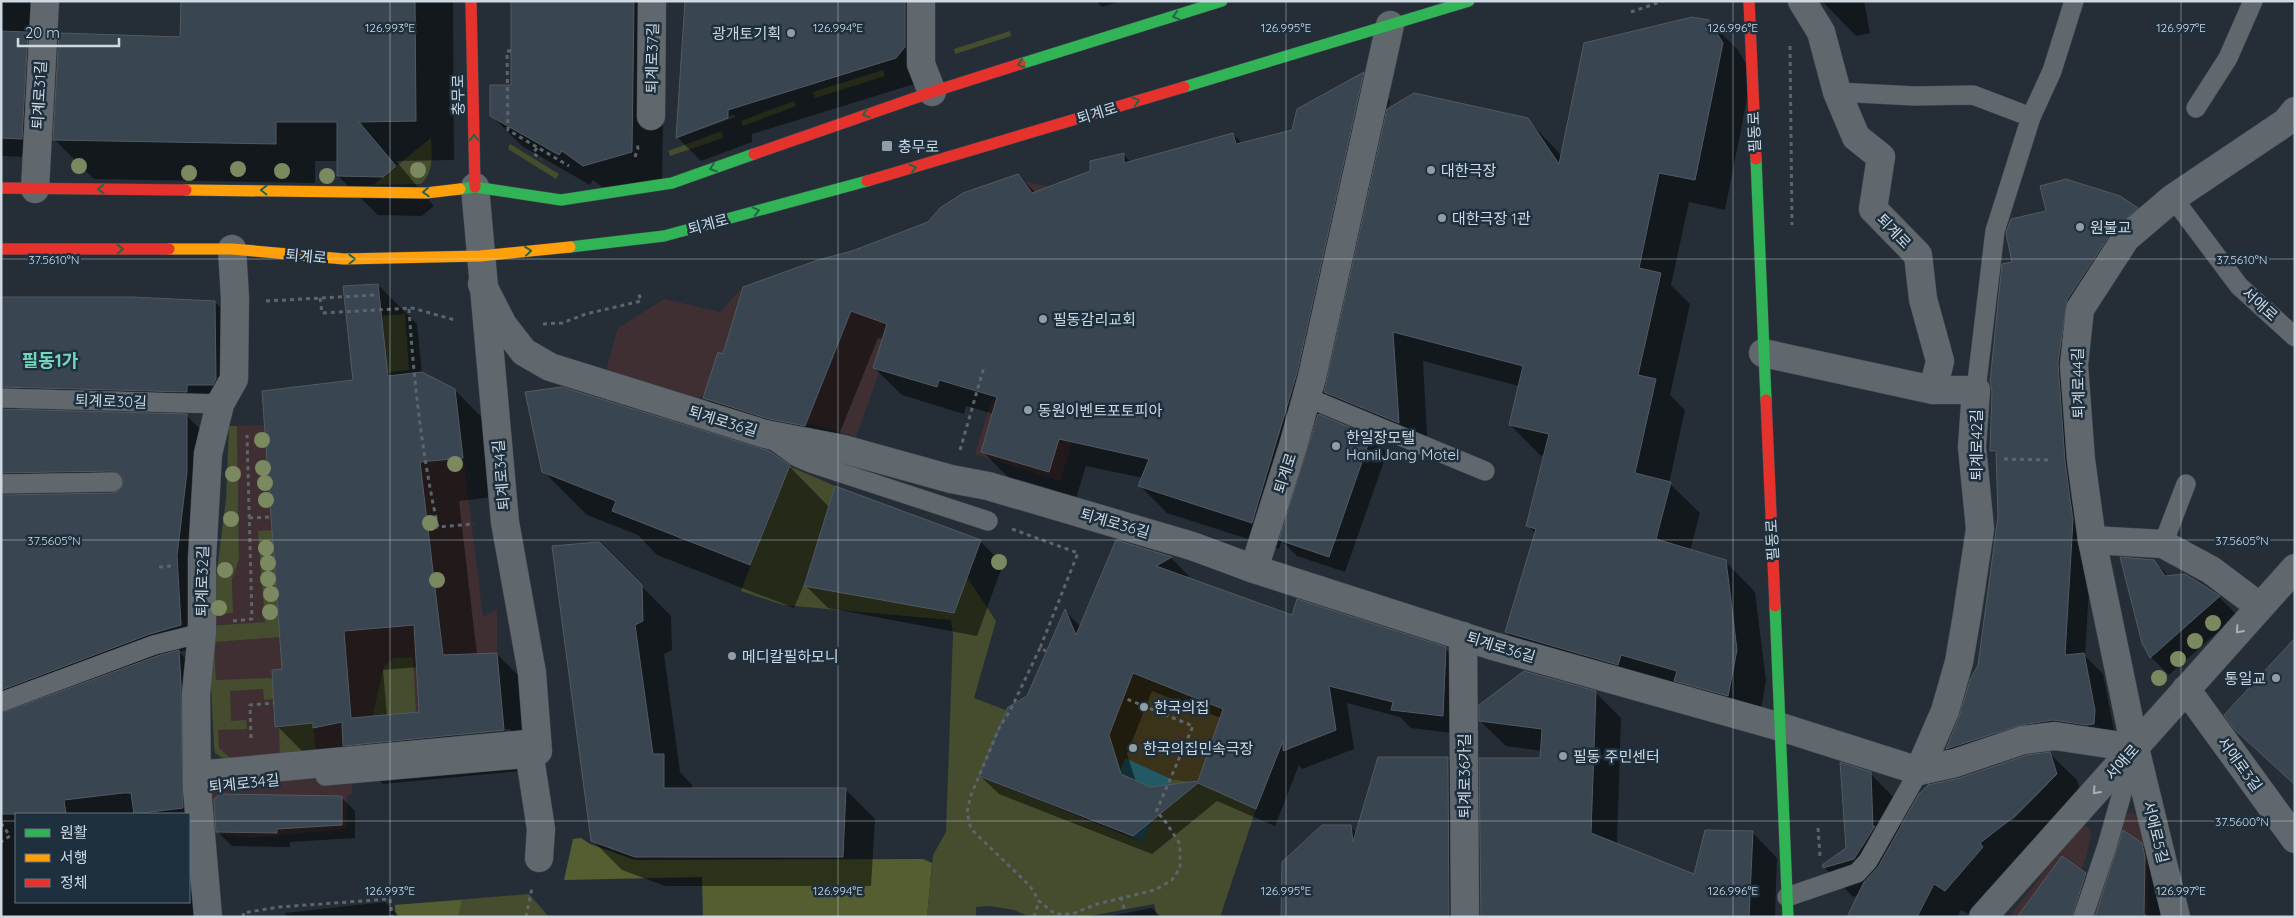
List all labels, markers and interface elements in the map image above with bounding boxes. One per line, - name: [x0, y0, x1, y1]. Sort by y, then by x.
- one-way arrow: [1172, 10, 1180, 20]
- scale bar: [18, 15, 119, 47]
- text: 126.993°E: [365, 20, 415, 35]
- text: 126.994°E: [813, 20, 863, 35]
- text: 126.995°E: [1261, 20, 1311, 35]
- text: 126.996°E: [1708, 20, 1758, 35]
- text: 126.997°E: [2156, 20, 2206, 35]
- street label: 퇴계로37길: [642, 22, 662, 94]
- text: 20 m: [25, 23, 60, 42]
- place label: 광개토기획: [712, 24, 781, 43]
- marker: 광개토기획: [785, 27, 797, 39]
- one-way arrow: [1017, 58, 1025, 68]
- street label: 퇴계로31길: [28, 60, 50, 130]
- street label: 충무로: [448, 74, 468, 116]
- one-way arrow: [1131, 97, 1139, 107]
- street label: 퇴계로: [1074, 98, 1120, 128]
- one-way arrow: [862, 109, 871, 119]
- street label: 필동로: [1744, 111, 1764, 153]
- one-way arrow: [468, 134, 479, 142]
- place label: 충무로: [898, 137, 939, 156]
- marker: 충무로: [880, 139, 894, 153]
- place label: 대한극장: [1441, 161, 1496, 180]
- one-way arrow: [709, 162, 718, 172]
- one-way arrow: [909, 163, 918, 174]
- marker: 대한극장: [1425, 164, 1437, 176]
- one-way arrow: [97, 184, 104, 194]
- one-way arrow: [259, 185, 267, 195]
- one-way arrow: [422, 187, 430, 198]
- one-way arrow: [752, 206, 761, 217]
- street label: 퇴계로: [686, 209, 730, 239]
- place label: 대한극장 1관: [1452, 209, 1531, 228]
- street label: 퇴계로: [1873, 210, 1915, 252]
- marker: 대한극장 1관: [1436, 212, 1448, 224]
- place label: 원불교: [2090, 218, 2131, 237]
- marker: 원불교: [2074, 221, 2086, 233]
- one-way arrow: [116, 244, 124, 254]
- street label: 퇴계로: [285, 245, 327, 267]
- one-way arrow: [524, 246, 532, 257]
- text: 37.5610°N: [28, 252, 80, 267]
- text: 37.5610°N: [2216, 252, 2268, 267]
- one-way arrow: [348, 254, 356, 264]
- street label: 서애로: [2238, 283, 2282, 325]
- place label: 필동감리교회: [1053, 310, 1136, 329]
- marker: 필동감리교회: [1037, 313, 1049, 325]
- street label: 퇴계로44길: [2068, 347, 2088, 419]
- district label: 필동1가: [22, 349, 79, 372]
- street label: 퇴계로30길: [75, 390, 147, 412]
- place label: 동원이벤트포토피아: [1038, 401, 1162, 420]
- street label: 퇴계로36길: [686, 402, 760, 440]
- marker: 동원이벤트포토피아: [1022, 404, 1034, 416]
- street label: 퇴계로42길: [1967, 409, 1986, 481]
- place label: 한일장모텔 HanilJang Motel: [1346, 428, 1459, 464]
- street label: 퇴계로34길: [488, 439, 514, 511]
- marker: 한일장모텔 HanilJang Motel: [1330, 440, 1342, 452]
- street label: 퇴계로: [1270, 450, 1300, 496]
- street label: 퇴계로36길: [1078, 504, 1152, 542]
- street label: 필동로: [1761, 519, 1783, 561]
- text: 37.5605°N: [27, 533, 81, 548]
- text: 37.5605°N: [2215, 533, 2269, 548]
- street label: 퇴계로32길: [192, 545, 212, 617]
- one-way arrow: [2235, 624, 2244, 633]
- street label: 퇴계로36길: [1464, 628, 1538, 666]
- place label: 메디칼필하모니: [742, 647, 839, 666]
- marker: 메디칼필하모니: [726, 650, 738, 662]
- place label: 통일교: [2225, 669, 2266, 688]
- marker: 통일교: [2270, 672, 2282, 684]
- place label: 한국의집: [1154, 698, 1209, 717]
- marker: 한국의집: [1138, 701, 1150, 713]
- street label: 서애로3길: [2214, 733, 2266, 795]
- street label: 퇴계로36가길: [1455, 734, 1474, 818]
- place label: 한국의집민속극장: [1143, 739, 1254, 758]
- street label: 서애로: [2101, 740, 2143, 784]
- marker: 한국의집민속극장: [1127, 742, 1139, 754]
- place label: 필동 주민센터: [1573, 747, 1660, 766]
- marker: 필동 주민센터: [1557, 750, 1569, 762]
- street label: 퇴계로34길: [208, 770, 280, 796]
- one-way arrow: [2093, 786, 2102, 795]
- street label: 서애로5길: [2139, 799, 2173, 865]
- legend: [15, 813, 190, 903]
- text: 37.5600°N: [2215, 814, 2269, 829]
- text: 원활: [60, 823, 88, 842]
- text: 서행: [60, 848, 88, 867]
- text: 정체: [60, 873, 88, 892]
- text: 126.993°E: [365, 883, 415, 898]
- text: 126.994°E: [813, 883, 863, 898]
- text: 126.995°E: [1261, 883, 1311, 898]
- text: 126.996°E: [1708, 883, 1758, 898]
- text: 126.997°E: [2156, 883, 2206, 898]

